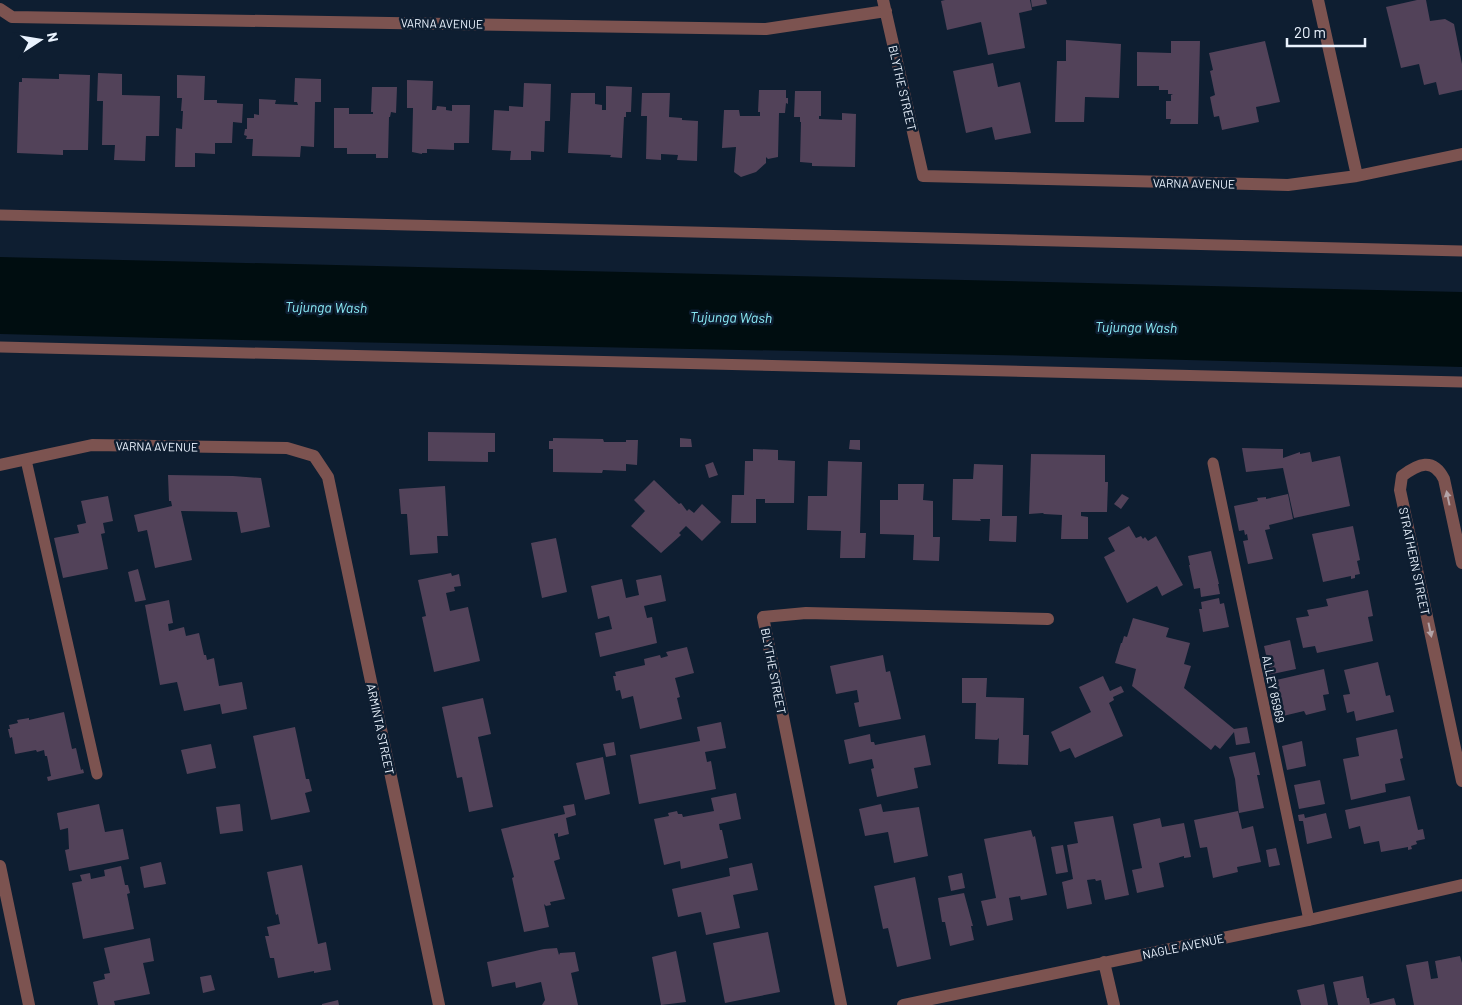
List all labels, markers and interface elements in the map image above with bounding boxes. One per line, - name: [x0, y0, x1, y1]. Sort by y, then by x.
- north arrow: [15, 15, 65, 65]
- street label: VARNA AVENUE: [401, 15, 483, 31]
- scale bar: [1287, 15, 1364, 47]
- text: 20 m: [1294, 23, 1326, 41]
- text: N: [44, 31, 62, 44]
- street label: BLYTHE STREET: [886, 44, 920, 132]
- street label: VARNA AVENUE: [1153, 175, 1235, 191]
- water label: Tujunga Wash: [285, 298, 367, 316]
- water label: Tujunga Wash: [690, 308, 772, 326]
- water label: Tujunga Wash: [1095, 318, 1177, 336]
- street label: VARNA AVENUE: [116, 438, 198, 454]
- one-way arrow: [1444, 490, 1452, 505]
- street label: STRATHERN STREET: [1397, 506, 1433, 616]
- one-way arrow: [1426, 622, 1434, 638]
- street label: BLYTHE STREET: [759, 627, 789, 715]
- street label: ALLEY 85969: [1260, 654, 1288, 724]
- street label: ARMINTA STREET: [365, 682, 398, 776]
- street label: NAGLE AVENUE: [1141, 931, 1225, 961]

